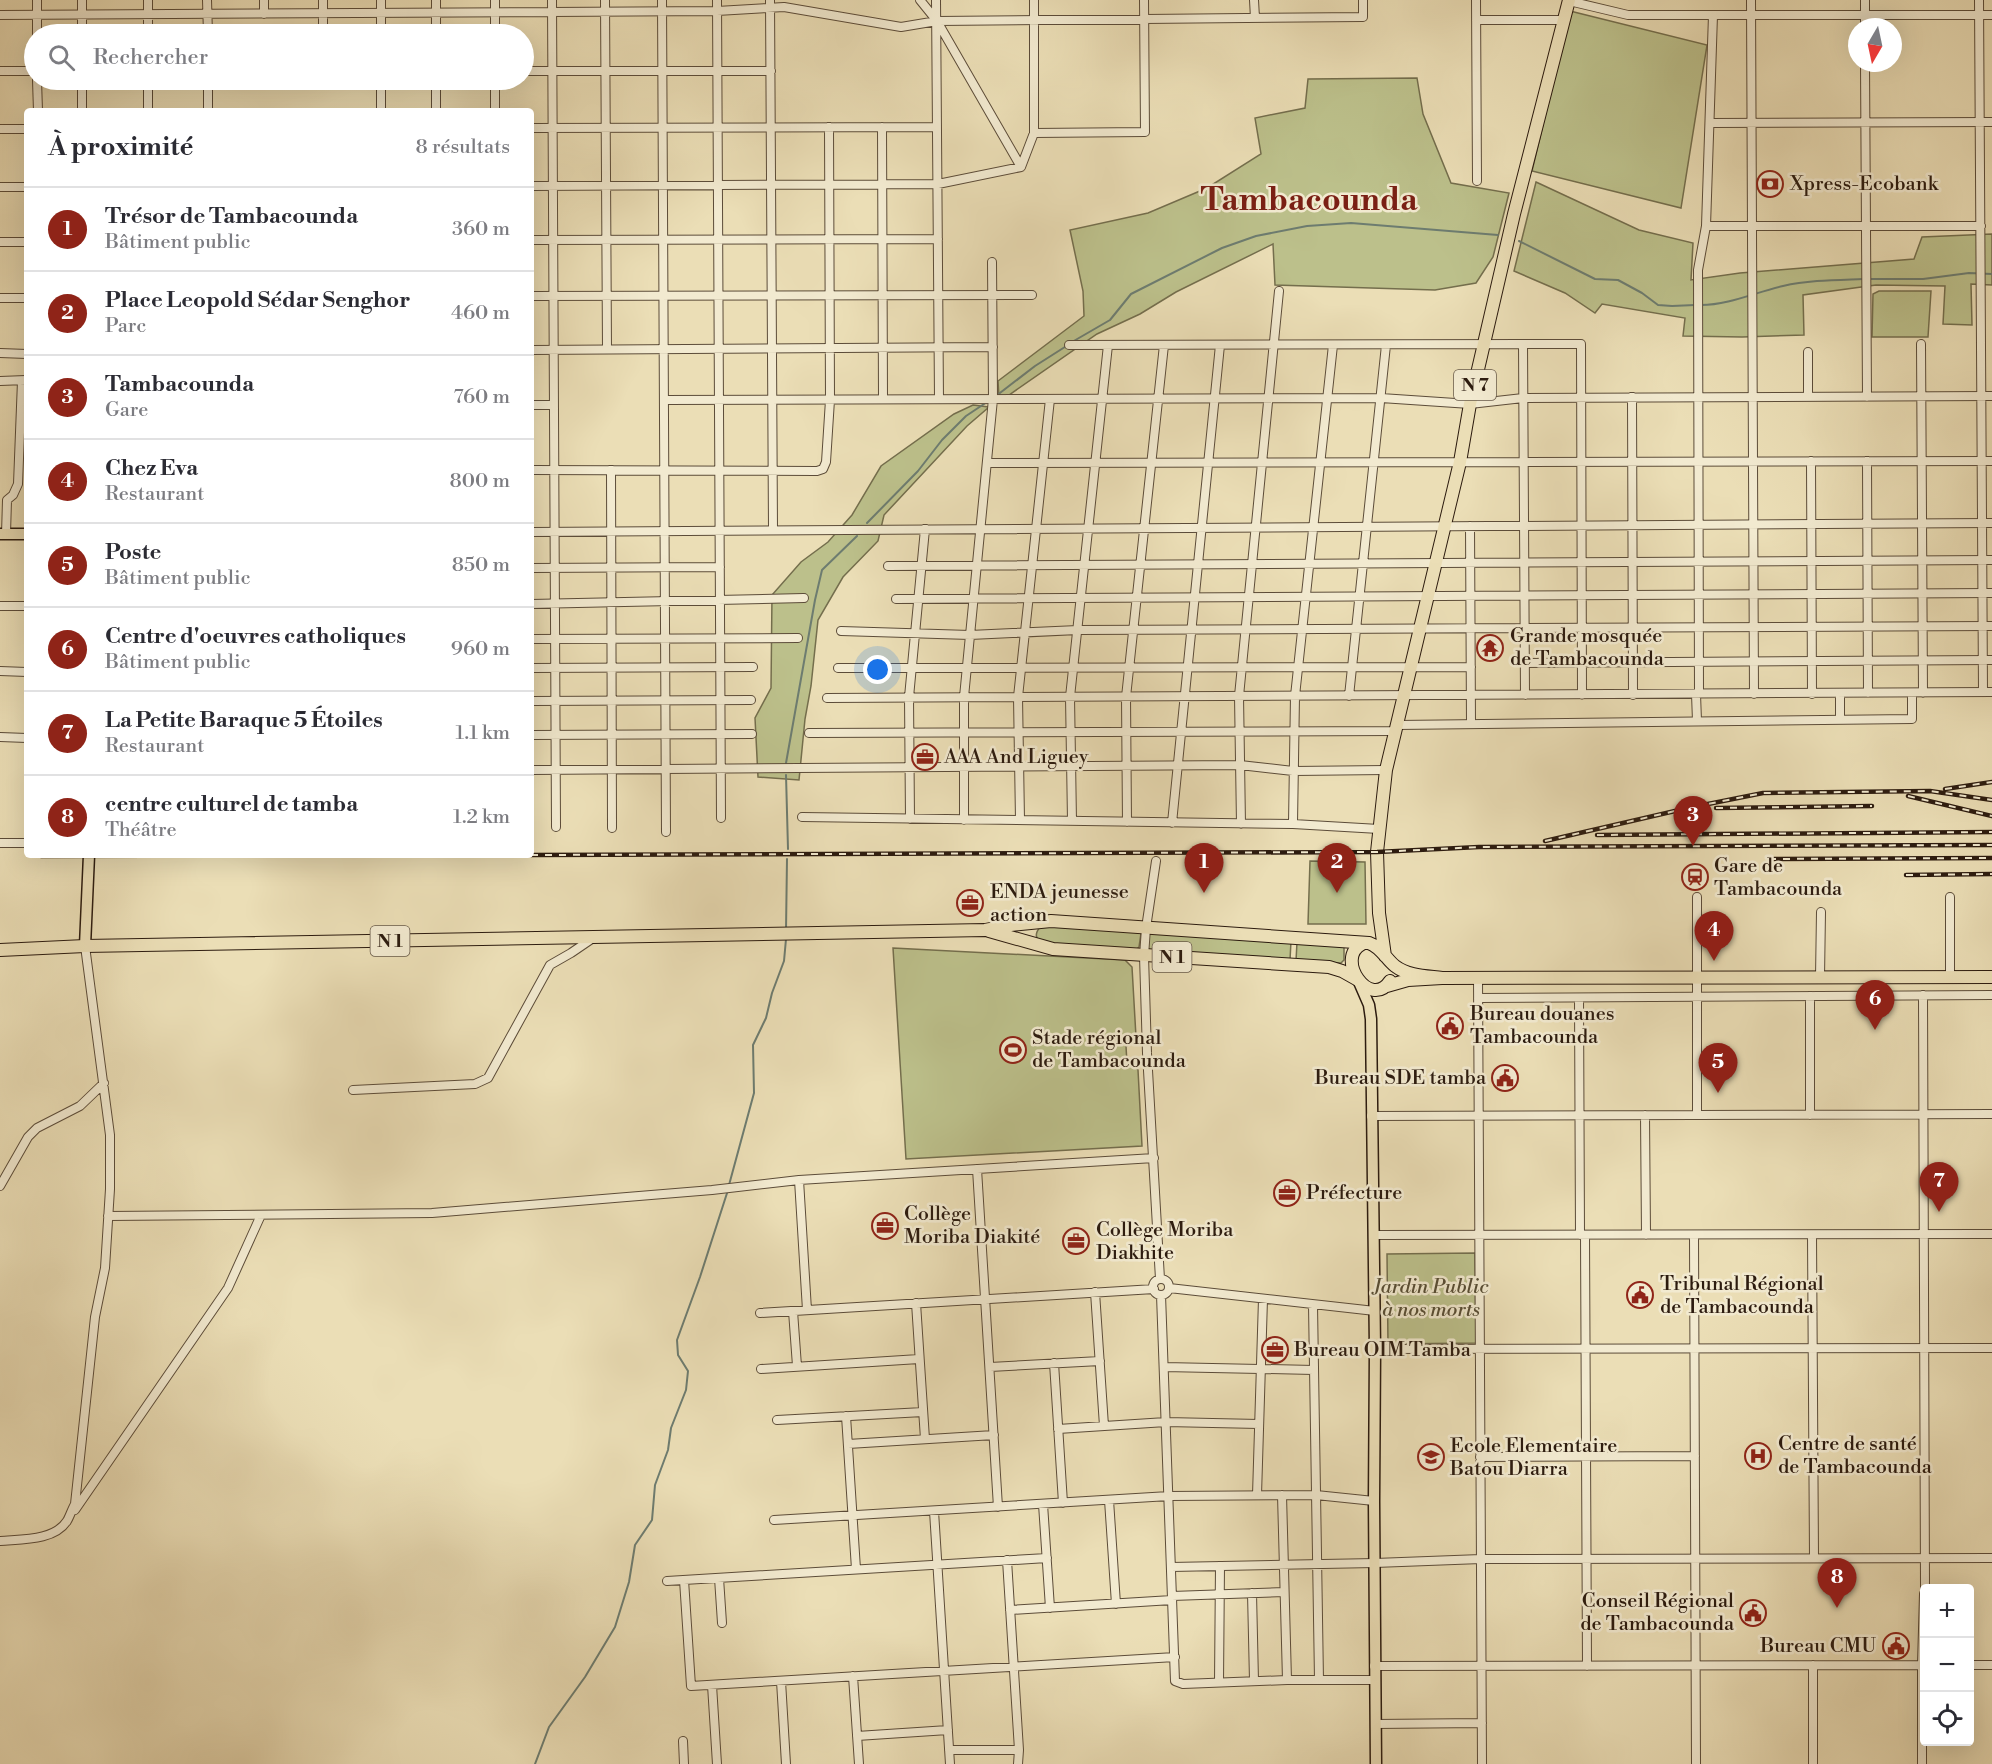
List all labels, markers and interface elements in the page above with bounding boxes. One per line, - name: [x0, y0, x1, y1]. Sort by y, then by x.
- north arrow: [1848, 18, 1902, 72]
- search box: [24, 24, 534, 90]
- icon: search: [45, 41, 78, 74]
- text: Rechercher: [93, 44, 208, 71]
- text: À proximité: [48, 131, 193, 163]
- text: 8 résultats: [416, 135, 510, 160]
- bank icon: Xpress-Ecobank: [1755, 169, 1785, 199]
- place label: Xpress-Ecobank: [1789, 172, 1940, 197]
- district label: Tambacounda: [1200, 180, 1418, 220]
- text: Trésor de Tambacounda: [105, 203, 358, 230]
- text: 1: [63, 217, 72, 242]
- text: 360 m: [452, 217, 510, 242]
- text: Bâtiment public: [105, 230, 251, 255]
- text: Place Leopold Sédar Senghor: [105, 287, 410, 314]
- text: 2: [61, 301, 74, 326]
- text: 460 m: [451, 301, 510, 326]
- text: Parc: [105, 314, 146, 339]
- road number: N 7: [1454, 370, 1496, 400]
- text: Tambacounda: [105, 371, 254, 398]
- text: 3: [61, 385, 74, 410]
- text: 760 m: [454, 385, 510, 410]
- text: Gare: [105, 398, 148, 423]
- text: Chez Eva: [105, 455, 198, 482]
- text: 4: [61, 469, 74, 494]
- text: 800 m: [450, 469, 510, 494]
- text: Restaurant: [105, 482, 204, 507]
- text: Poste: [105, 539, 161, 566]
- text: 5: [61, 553, 74, 578]
- text: 850 m: [452, 553, 510, 578]
- text: Bâtiment public: [105, 566, 251, 591]
- text: Centre d'oeuvres catholiques: [105, 623, 406, 650]
- place label: Grande mosquée de Tambacounda: [1510, 624, 1665, 672]
- temple icon: Grande mosquée de Tambacounda: [1475, 633, 1505, 663]
- text: 6: [61, 637, 74, 662]
- text: 960 m: [451, 637, 510, 662]
- text: Bâtiment public: [105, 650, 251, 675]
- your location: [863, 655, 892, 684]
- text: La Petite Baraque 5 Étoiles: [105, 707, 383, 734]
- text: 7: [62, 721, 73, 746]
- text: 1.1 km: [456, 721, 510, 746]
- text: Restaurant: [105, 734, 204, 759]
- office icon: AAA And Liguey: [910, 742, 940, 772]
- place label: AAA And Liguey: [943, 745, 1089, 770]
- text: centre culturel de tamba: [105, 791, 358, 818]
- pin: 3: [1674, 796, 1712, 846]
- text: 8: [61, 805, 74, 830]
- text: 1.2 km: [453, 805, 510, 830]
- text: Théâtre: [105, 818, 177, 843]
- pin: 1: [1184, 844, 1224, 893]
- pin: 2: [1318, 844, 1356, 893]
- place label: Gare de Tambacounda: [1714, 854, 1843, 902]
- station icon: Gare de Tambacounda: [1680, 862, 1710, 892]
- place label: ENDA jeunesse action: [990, 880, 1129, 928]
- office icon: ENDA jeunesse action: [955, 888, 985, 918]
- pin: 4: [1694, 912, 1734, 961]
- road number: N 1: [370, 926, 410, 956]
- road number: N 1: [1152, 942, 1192, 972]
- pin: 6: [1856, 980, 1894, 1030]
- place label: Bureau douanes Tambacounda: [1469, 1002, 1615, 1050]
- public building icon: Bureau douanes Tambacounda: [1435, 1011, 1465, 1041]
- place label: Stade régional de Tambacounda: [1032, 1026, 1187, 1074]
- sports icon: Stade régional de Tambacounda: [998, 1035, 1028, 1065]
- pin: 5: [1698, 1044, 1738, 1093]
- public building icon: Bureau SDE tamba: [1490, 1063, 1520, 1093]
- place label: Bureau SDE tamba: [1314, 1066, 1487, 1091]
- pin: 7: [1920, 1162, 1958, 1212]
- office icon: Préfecture: [1272, 1178, 1302, 1208]
- place label: Préfecture: [1306, 1181, 1402, 1206]
- place label: Collège Moriba Diakité: [904, 1202, 1040, 1250]
- office icon: Collège Moriba Diakité: [870, 1211, 900, 1241]
- place label: Collège Moriba Diakhite: [1096, 1218, 1234, 1266]
- office icon: Collège Moriba Diakhite: [1061, 1226, 1091, 1256]
- place label: Tribunal Régional de Tambacounda: [1660, 1272, 1824, 1320]
- park label: Jardin Public à nos morts: [1371, 1275, 1489, 1323]
- public building icon: Tribunal Régional de Tambacounda: [1625, 1280, 1655, 1310]
- office icon: Bureau OIM Tamba: [1260, 1335, 1290, 1365]
- place label: Bureau OIM Tamba: [1293, 1338, 1472, 1363]
- place label: Centre de santé de Tambacounda: [1778, 1432, 1933, 1480]
- place label: Ecole Elementaire Batou Diarra: [1449, 1434, 1617, 1482]
- hospital icon: Centre de santé de Tambacounda: [1743, 1441, 1773, 1471]
- school or university icon: Ecole Elementaire Batou Diarra: [1416, 1442, 1446, 1472]
- pin: 8: [1818, 1558, 1856, 1608]
- map controls: [1920, 1584, 1974, 1746]
- button: +: [1920, 1584, 1974, 1638]
- place label: Conseil Régional de Tambacounda: [1580, 1589, 1735, 1637]
- public building icon: Conseil Régional de Tambacounda: [1738, 1598, 1768, 1628]
- public building icon: Bureau CMU: [1881, 1631, 1911, 1661]
- place label: Bureau CMU: [1759, 1634, 1876, 1659]
- button: −: [1920, 1638, 1974, 1692]
- button: locate: [1920, 1692, 1974, 1746]

